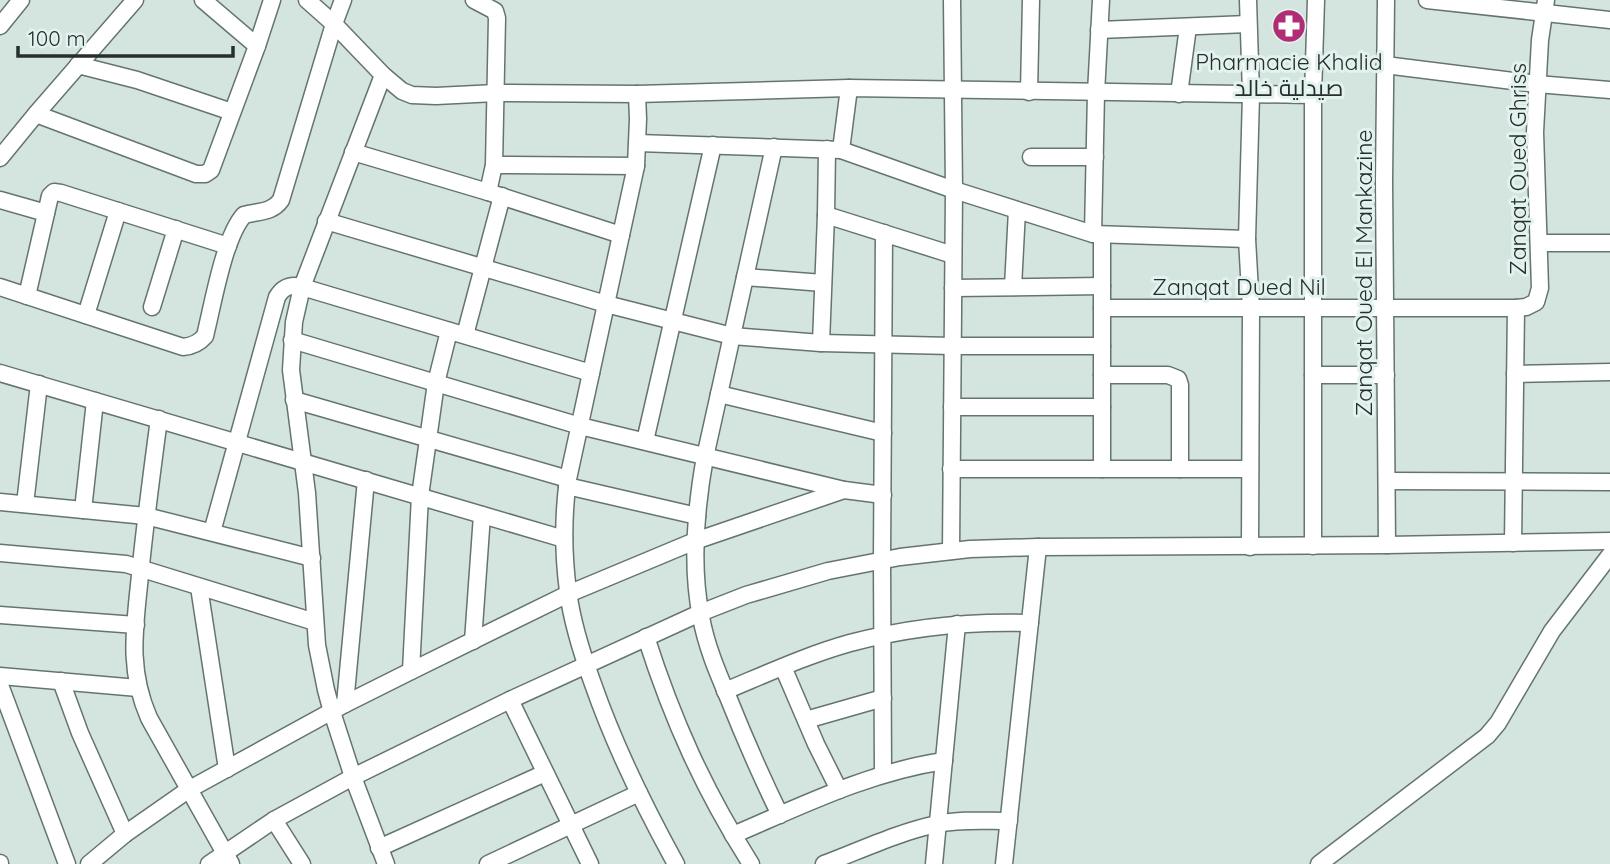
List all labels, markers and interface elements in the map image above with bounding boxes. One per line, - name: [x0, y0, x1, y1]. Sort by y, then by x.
- pharmacy icon: Pharmacie Khalid صيدلية خالد: [1270, 7, 1308, 45]
- scale bar: [18, 14, 233, 58]
- text: 100 m: [28, 25, 86, 51]
- place label: Pharmacie Khalid صيدلية خالد: [1195, 47, 1383, 102]
- street label: Zanqat Oued Ghriss: [1503, 63, 1532, 275]
- street label: Zanqat Oued El Mankazine: [1349, 129, 1378, 417]
- street label: Zanqat Dued Nil: [1152, 272, 1326, 301]

